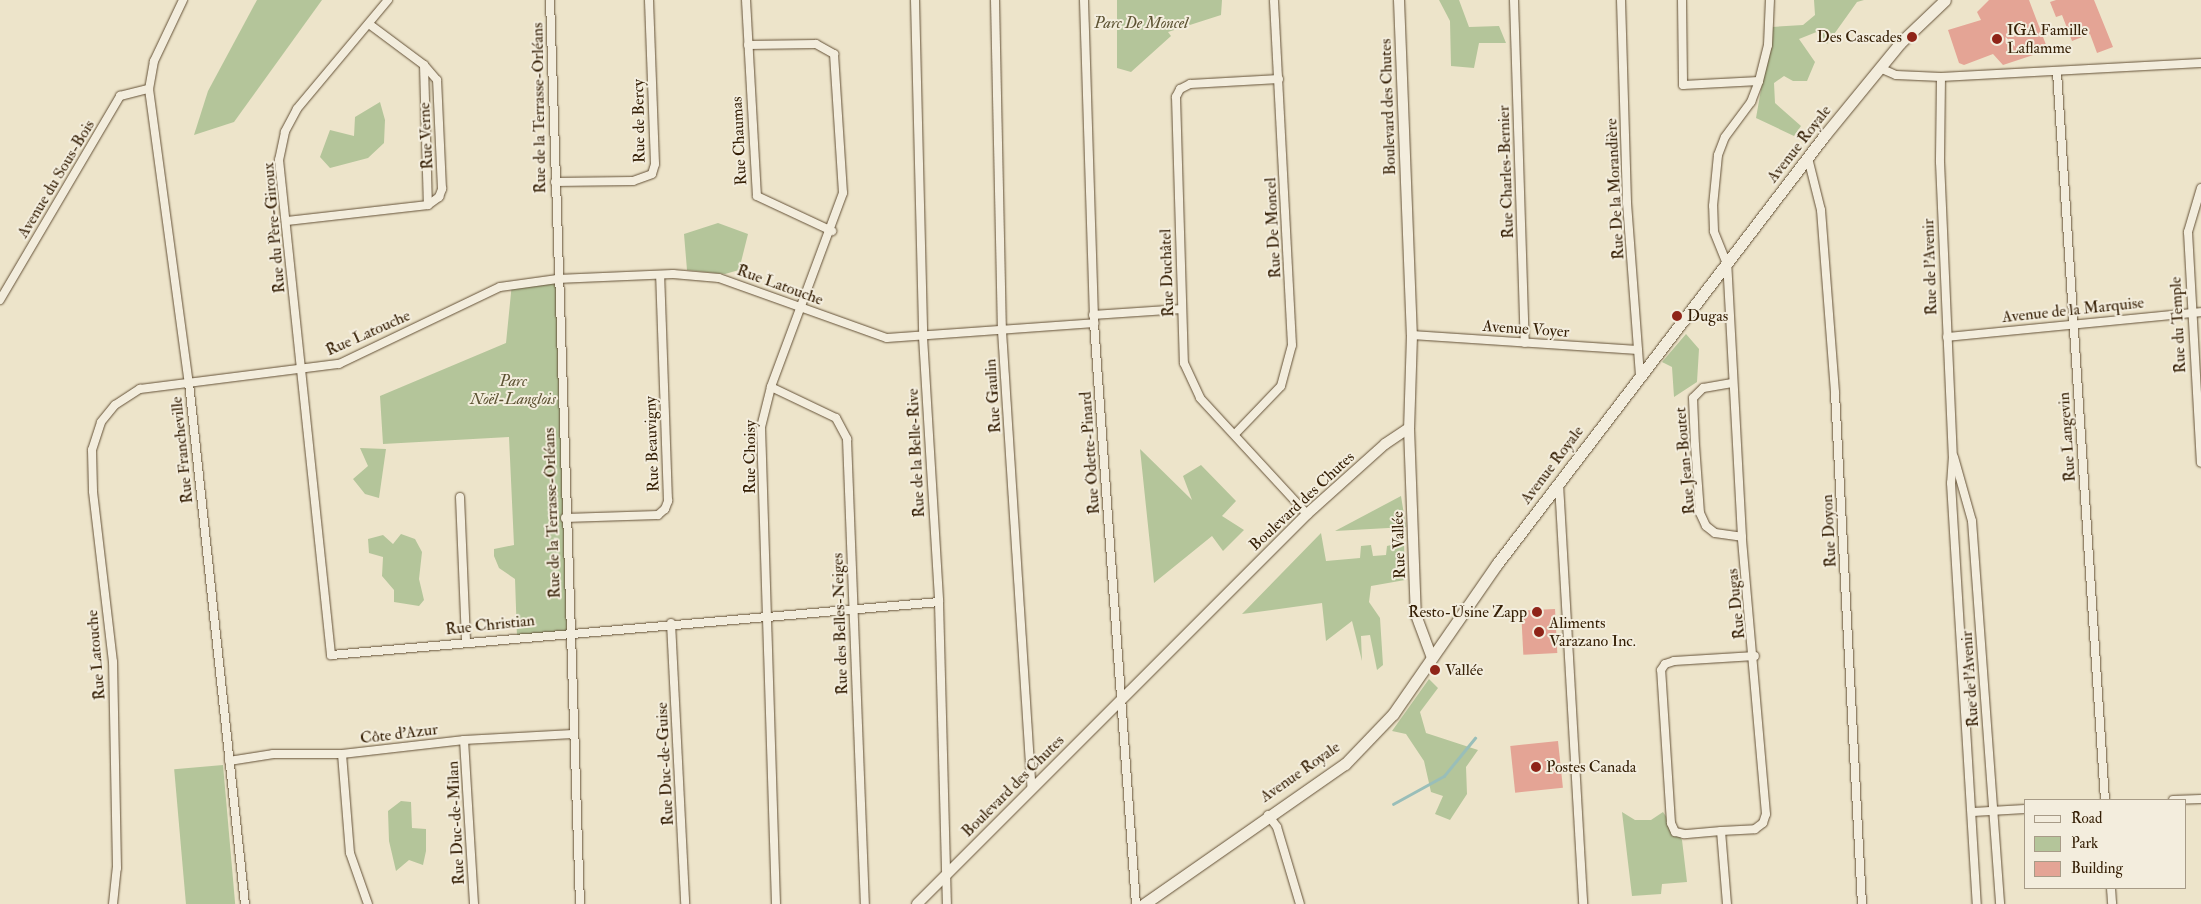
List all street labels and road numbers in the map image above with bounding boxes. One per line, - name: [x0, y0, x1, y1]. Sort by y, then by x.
- street label: Rue de la Terrasse-Orléans: [528, 22, 550, 194]
- street label: Boulevard des Chutes: [1376, 38, 1400, 176]
- street label: Rue de Bercy: [629, 79, 649, 163]
- street label: Rue Chaumas: [727, 96, 751, 186]
- street label: Avenue Royale: [1763, 101, 1835, 187]
- street label: Rue Verne: [415, 102, 437, 170]
- street label: Rue Charles-Bernier: [1494, 105, 1518, 239]
- street label: Avenue du Sous-Bois: [13, 117, 99, 241]
- street label: Rue De la Morandière: [1602, 118, 1628, 260]
- street label: Rue du Père-Giroux: [259, 162, 289, 294]
- street label: Rue De Moncel: [1261, 177, 1285, 279]
- street label: Rue de l'Avenir: [1919, 218, 1941, 316]
- street label: Rue Duchâtel: [1156, 229, 1178, 317]
- street label: Rue Latouche: [734, 261, 826, 309]
- street label: Rue du Temple: [2166, 276, 2190, 374]
- street label: Avenue de la Marquise: [2001, 293, 2145, 327]
- street label: Rue Latouche: [323, 306, 413, 360]
- street label: Avenue Voyer: [1482, 316, 1570, 342]
- street label: Rue Gaulin: [981, 358, 1005, 434]
- street label: Rue de la Belle-Rive: [903, 388, 929, 518]
- street label: Rue Odette-Pinard: [1076, 391, 1104, 515]
- street label: Rue Langevin: [2054, 391, 2080, 483]
- street label: Rue Francheville: [167, 396, 197, 504]
- street label: Rue Beauvigny: [641, 396, 663, 492]
- street label: Rue Jean-Boutet: [1671, 407, 1699, 515]
- street label: Rue Choisy: [740, 420, 760, 494]
- street label: Avenue Royale: [1516, 422, 1588, 508]
- street label: Rue de la Terrasse-Orléans: [539, 427, 565, 599]
- street label: Boulevard des Chutes: [1245, 447, 1359, 555]
- street label: Rue Doyon: [1817, 494, 1841, 568]
- street label: Rue Vallée: [1388, 511, 1410, 579]
- street label: Rue des Belles-Neiges: [828, 553, 852, 695]
- street label: Rue Dugas: [1723, 568, 1749, 640]
- street label: Rue Latouche: [82, 609, 110, 701]
- street label: Rue Christian: [444, 611, 536, 639]
- street label: Rue de l'Avenir: [1957, 630, 1983, 728]
- street label: Rue Duc-de-Guise: [652, 702, 678, 826]
- street label: Côte d'Azur: [359, 720, 439, 748]
- street label: Boulevard des Chutes: [958, 731, 1068, 841]
- street label: Avenue Royale: [1256, 737, 1344, 807]
- street label: Rue Duc-de-Milan: [443, 761, 469, 885]

